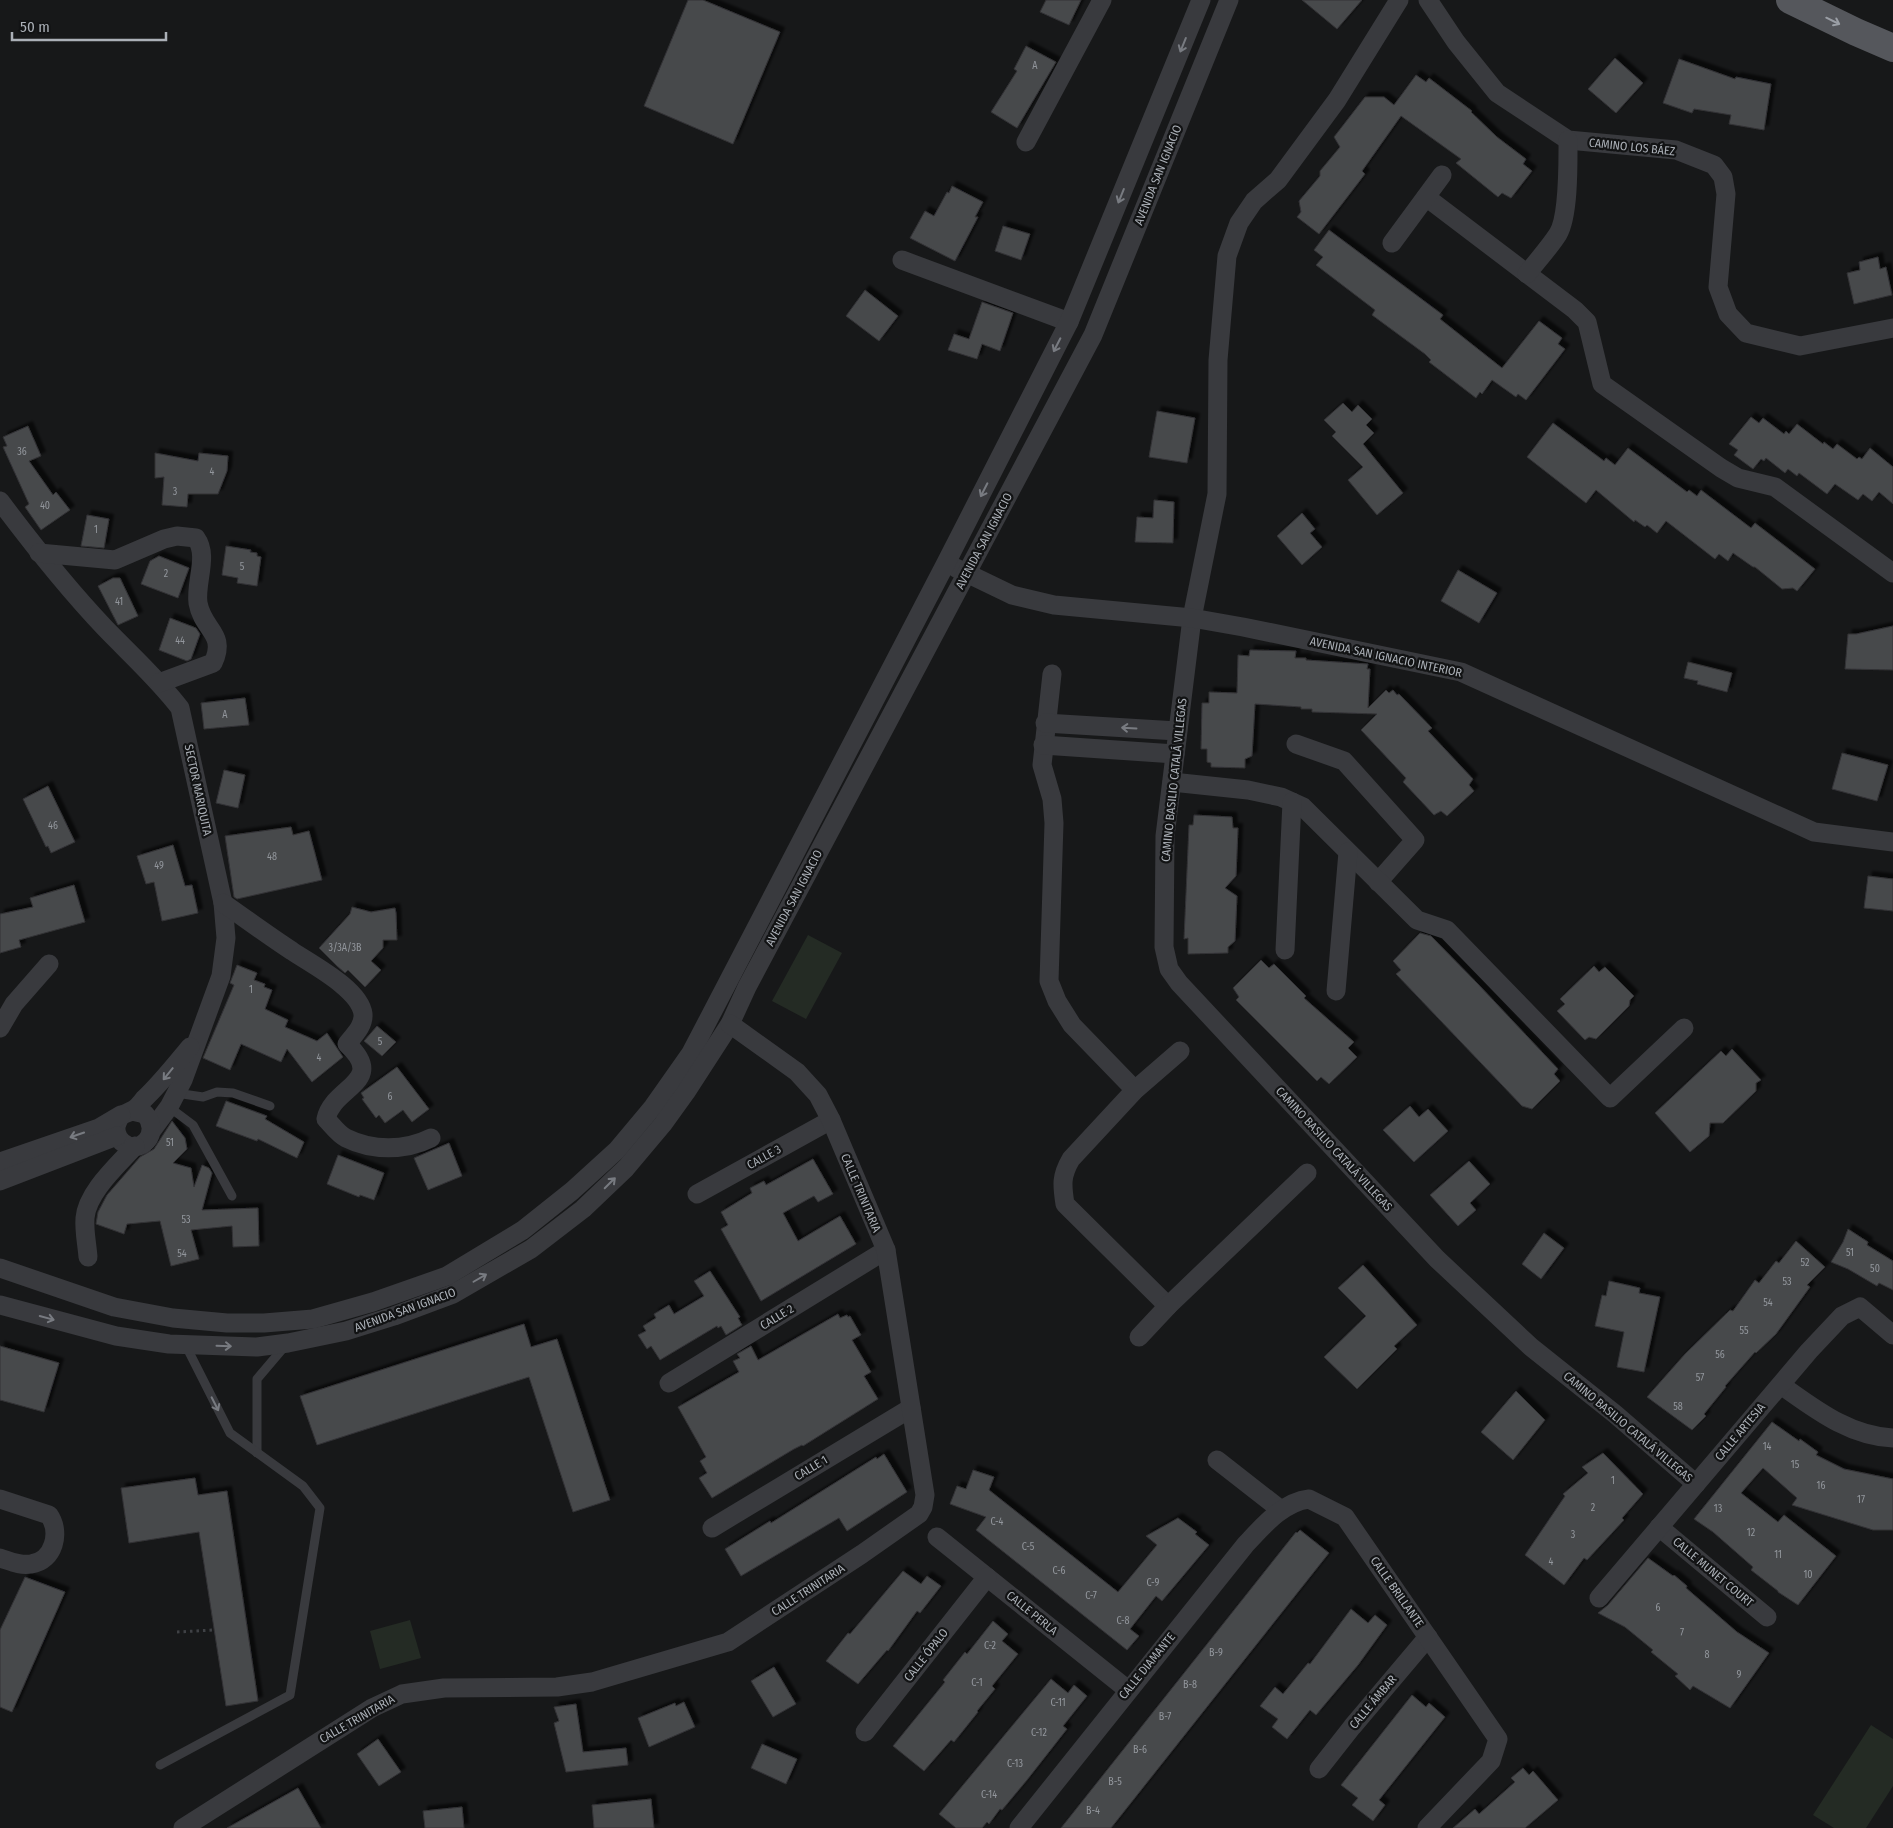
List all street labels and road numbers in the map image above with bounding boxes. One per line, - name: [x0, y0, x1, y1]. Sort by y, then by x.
- street label: AVENIDA SAN IGNACIO: [1131, 123, 1185, 227]
- street label: CAMINO LOS BÁEZ: [1588, 135, 1676, 159]
- street label: AVENIDA SAN IGNACIO: [953, 491, 1015, 591]
- street label: AVENIDA SAN IGNACIO INTERIOR: [1309, 634, 1464, 680]
- street label: CAMINO BASILIO CATALÁ VILLEGAS: [1157, 697, 1190, 863]
- street label: SECTOR MARIQUITA: [181, 743, 215, 838]
- street label: AVENIDA SAN IGNACIO: [763, 848, 825, 948]
- street label: CAMINO BASILIO CATALÁ VILLEGAS: [1273, 1083, 1396, 1214]
- street label: CALLE 3: [744, 1142, 784, 1172]
- street label: CALLE TRINITARIA: [838, 1151, 884, 1235]
- street label: AVENIDA SAN IGNACIO: [352, 1285, 458, 1335]
- street label: CALLE 2: [758, 1302, 796, 1332]
- street label: CAMINO BASILIO CATALÁ VILLEGAS: [1560, 1368, 1696, 1485]
- street label: CALLE ARTESIA: [1712, 1400, 1768, 1464]
- street label: CALLE 1: [792, 1453, 830, 1483]
- street label: CALLE MUNET COURT: [1670, 1534, 1756, 1610]
- street label: CALLE BRILLANTE: [1367, 1554, 1427, 1630]
- street label: CALLE TRINITARIA: [769, 1561, 848, 1619]
- street label: CALLE PERLA: [1004, 1588, 1061, 1638]
- street label: CALLE ÓPALO: [900, 1625, 951, 1684]
- street label: CALLE DIAMANTE: [1116, 1630, 1178, 1702]
- street label: CALLE ÁMBAR: [1346, 1671, 1400, 1732]
- street label: CALLE TRINITARIA: [317, 1691, 398, 1746]

